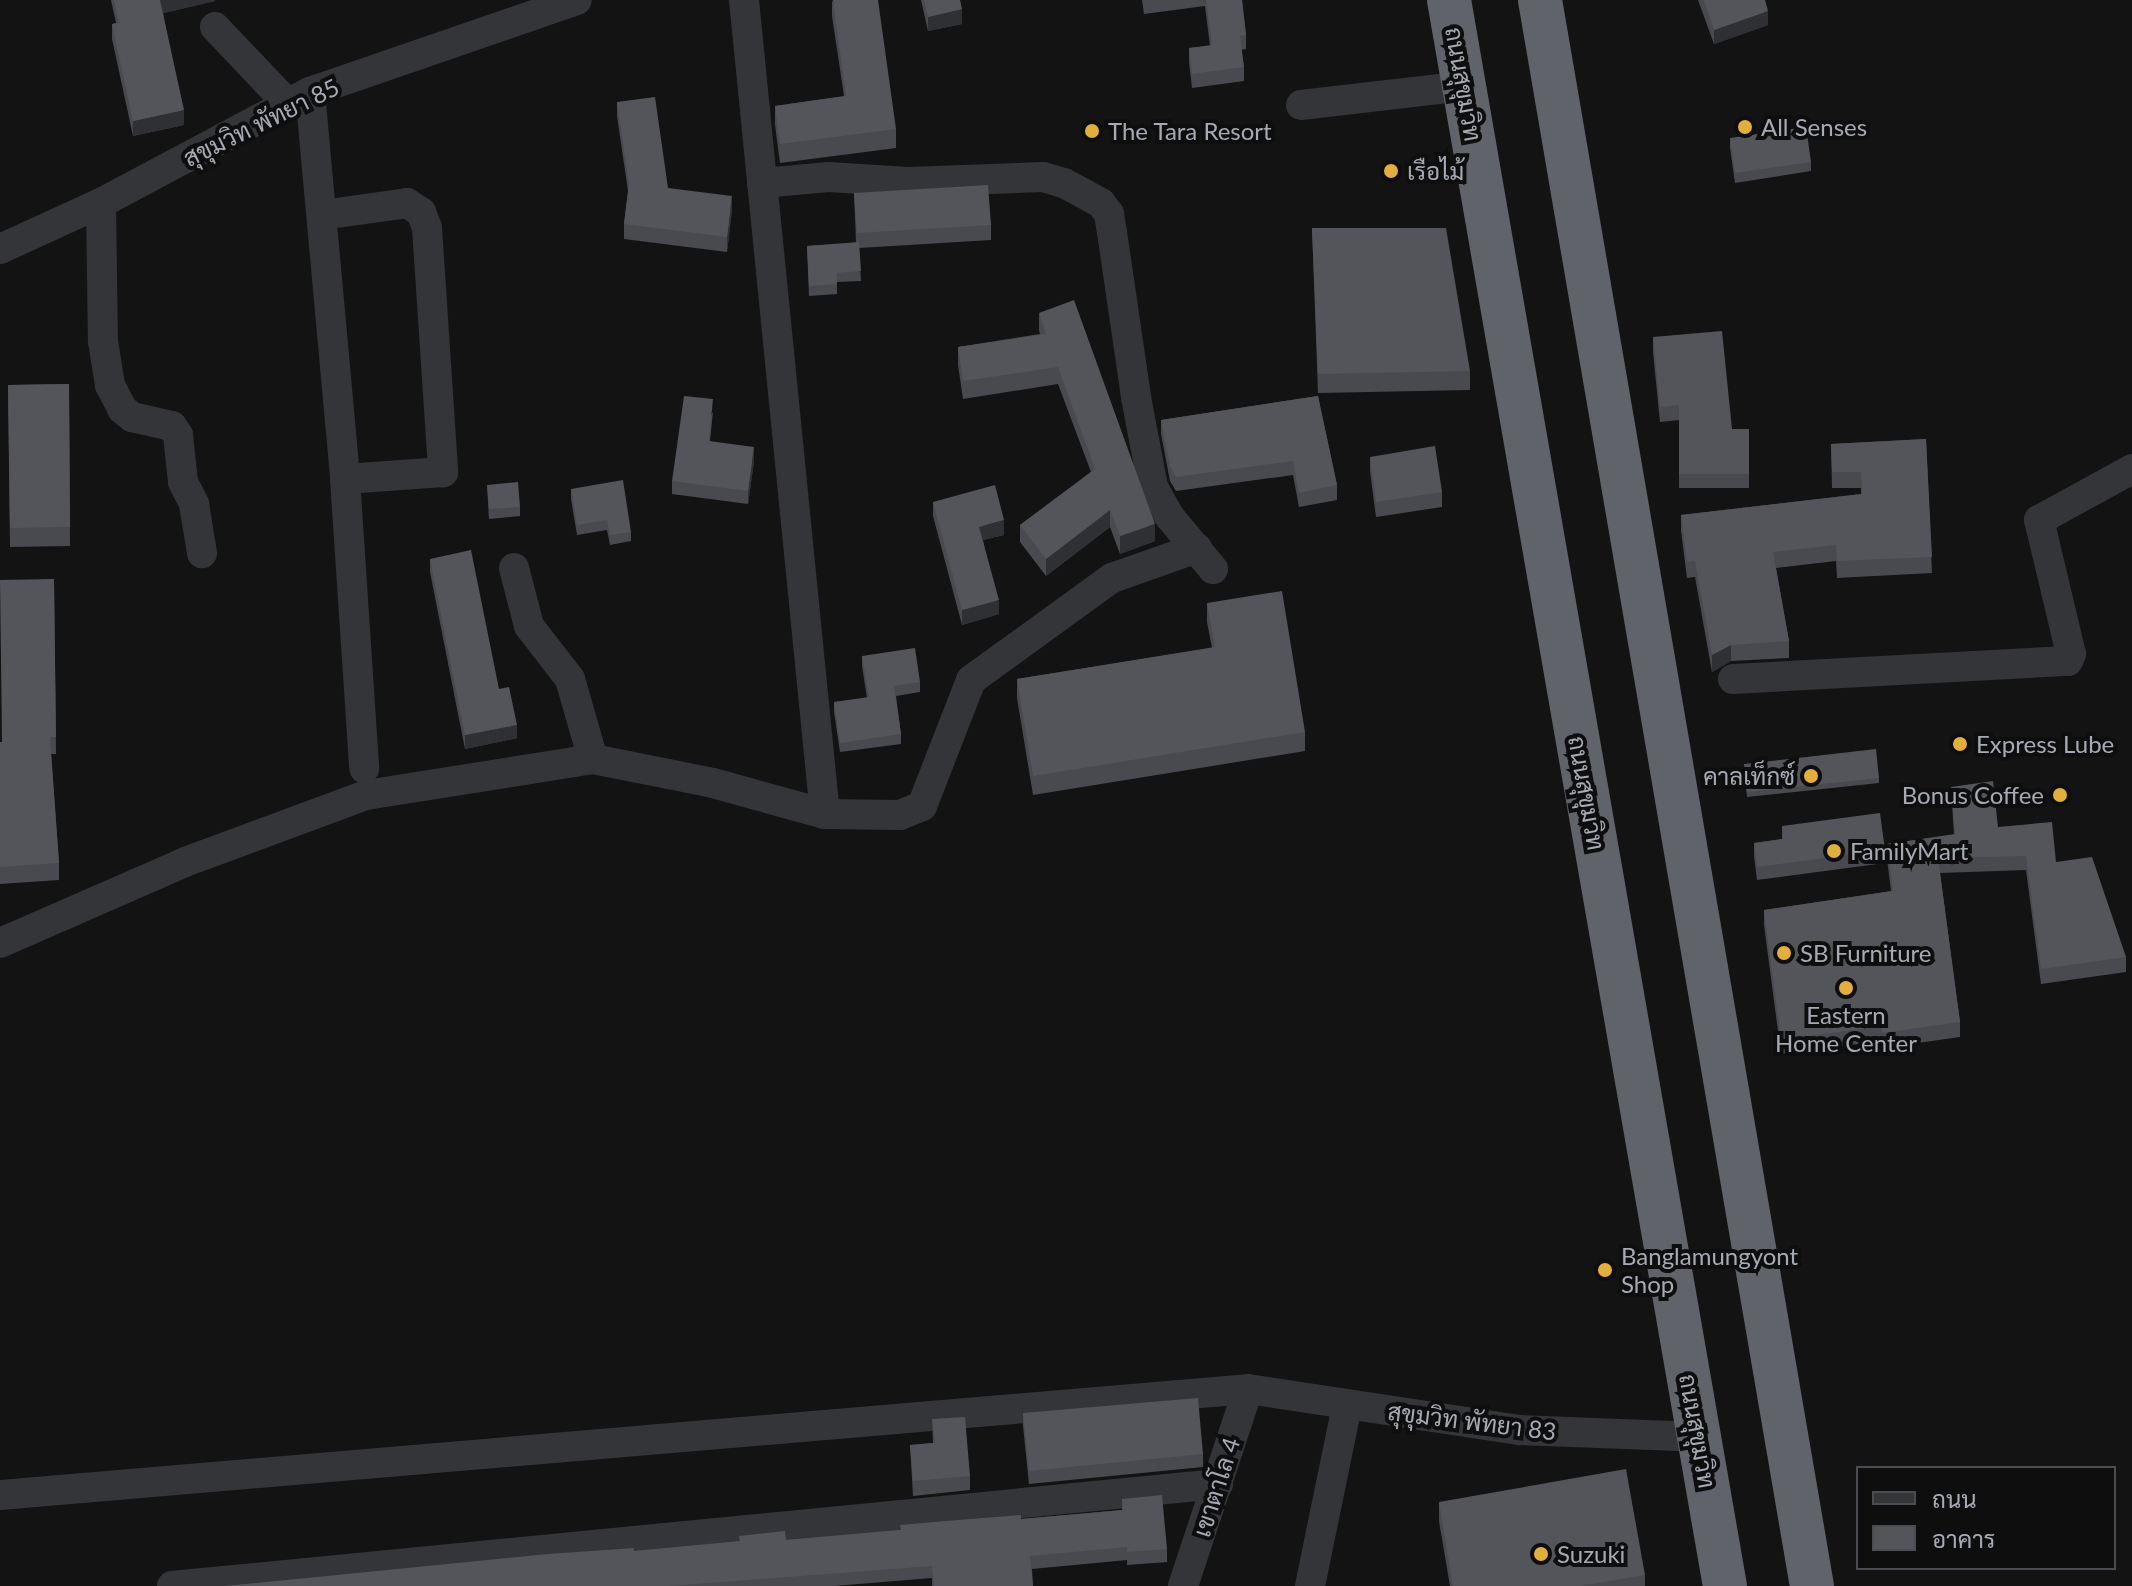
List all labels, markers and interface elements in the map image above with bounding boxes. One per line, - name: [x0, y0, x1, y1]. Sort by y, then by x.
- street label: ถนนสุขุมวิท: [1440, 25, 1488, 143]
- street label: สุขุมวิท พัทยา 85: [179, 72, 343, 172]
- place label: All Senses: [1761, 113, 1867, 141]
- place label: The Tara Resort: [1108, 117, 1272, 145]
- marker: All Senses: [1736, 118, 1754, 136]
- marker: The Tara Resort: [1083, 122, 1101, 140]
- place label: เรือไม้: [1407, 157, 1464, 185]
- marker: เรือไม้: [1382, 162, 1400, 180]
- place label: Express Lube: [1976, 730, 2114, 758]
- street label: ถนนสุขุมวิท: [1563, 734, 1611, 852]
- marker: Express Lube: [1951, 735, 1969, 753]
- place label: คาลเท็กซ์: [1703, 762, 1795, 790]
- marker: คาลเท็กซ์: [1802, 767, 1820, 785]
- place label: Bonus Coffee: [1902, 781, 2044, 809]
- marker: Bonus Coffee: [2051, 786, 2069, 804]
- place label: FamilyMart: [1850, 837, 1968, 865]
- marker: FamilyMart: [1825, 842, 1843, 860]
- place label: SB Furniture: [1800, 939, 1932, 967]
- marker: SB Furniture: [1775, 944, 1793, 962]
- marker: Eastern Home Center: [1837, 979, 1855, 997]
- place label: Eastern Home Center: [1775, 1001, 1917, 1057]
- place label: Banglamungyont Shop: [1621, 1242, 1798, 1298]
- marker: Banglamungyont Shop: [1596, 1261, 1614, 1279]
- street label: ถนนสุขุมวิท: [1674, 1372, 1722, 1490]
- street label: สุขุมวิท พัทยา 83: [1386, 1396, 1558, 1446]
- street label: เขาตาโล 4: [1186, 1434, 1246, 1540]
- legend: [1856, 1466, 2116, 1570]
- text: ถนน: [1932, 1484, 1977, 1513]
- text: อาคาร: [1932, 1524, 1995, 1553]
- place label: Suzuki: [1557, 1540, 1625, 1568]
- marker: Suzuki: [1532, 1545, 1550, 1563]

